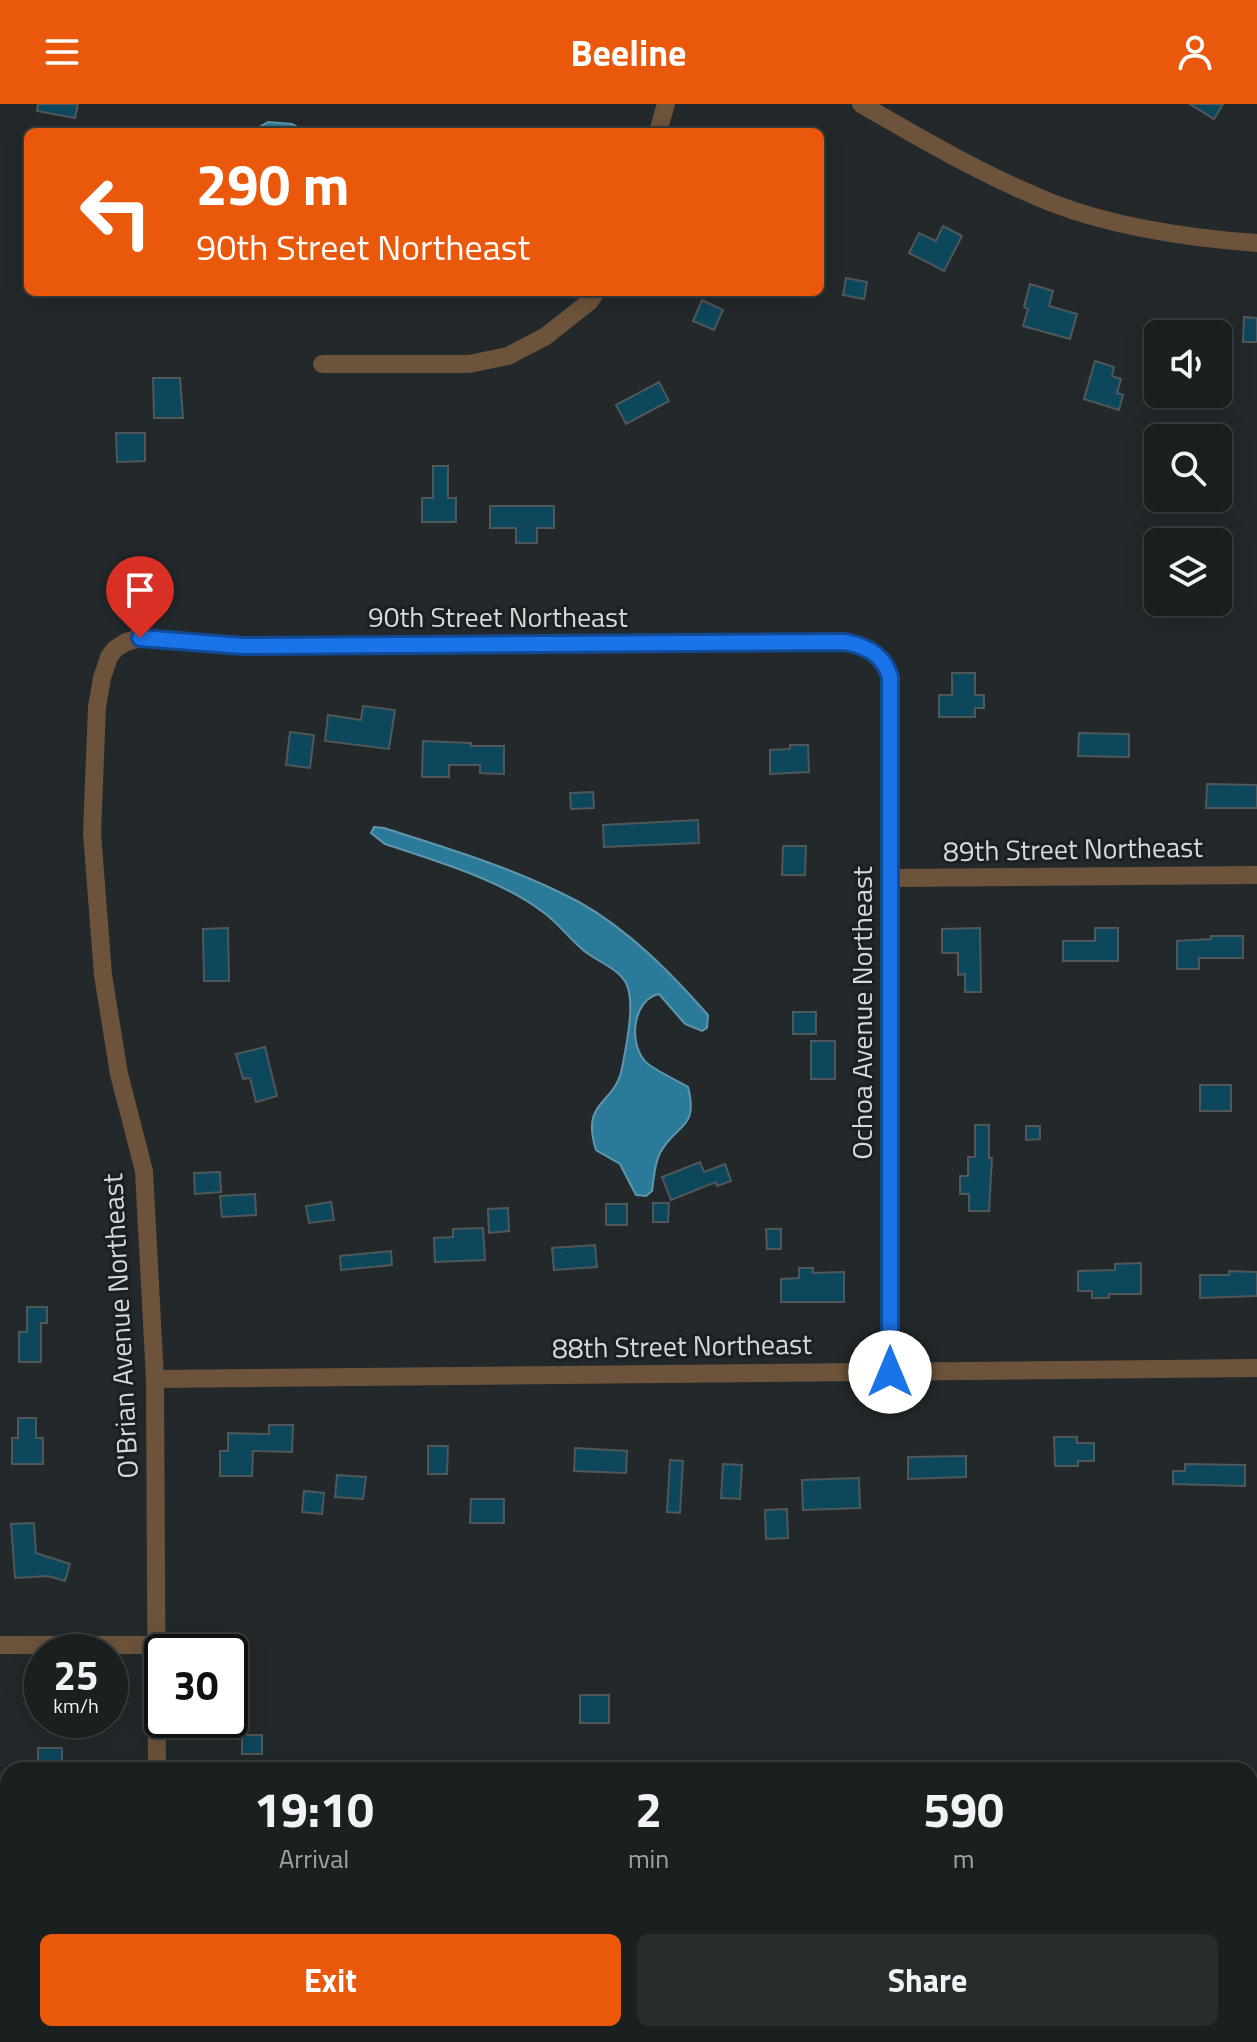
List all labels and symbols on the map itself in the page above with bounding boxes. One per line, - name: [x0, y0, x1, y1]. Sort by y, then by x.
- pin: [106, 556, 174, 638]
- street label: 90th Street Northeast: [368, 595, 628, 638]
- street label: 89th Street Northeast: [943, 825, 1203, 872]
- street label: Ochoa Avenue Northeast: [840, 866, 883, 1160]
- street label: O'Brian Avenue Northeast: [90, 1172, 149, 1480]
- street label: 88th Street Northeast: [552, 1322, 812, 1369]
- position arrow: [848, 1330, 932, 1414]
- speed limit sign: 30: [144, 1634, 248, 1738]

